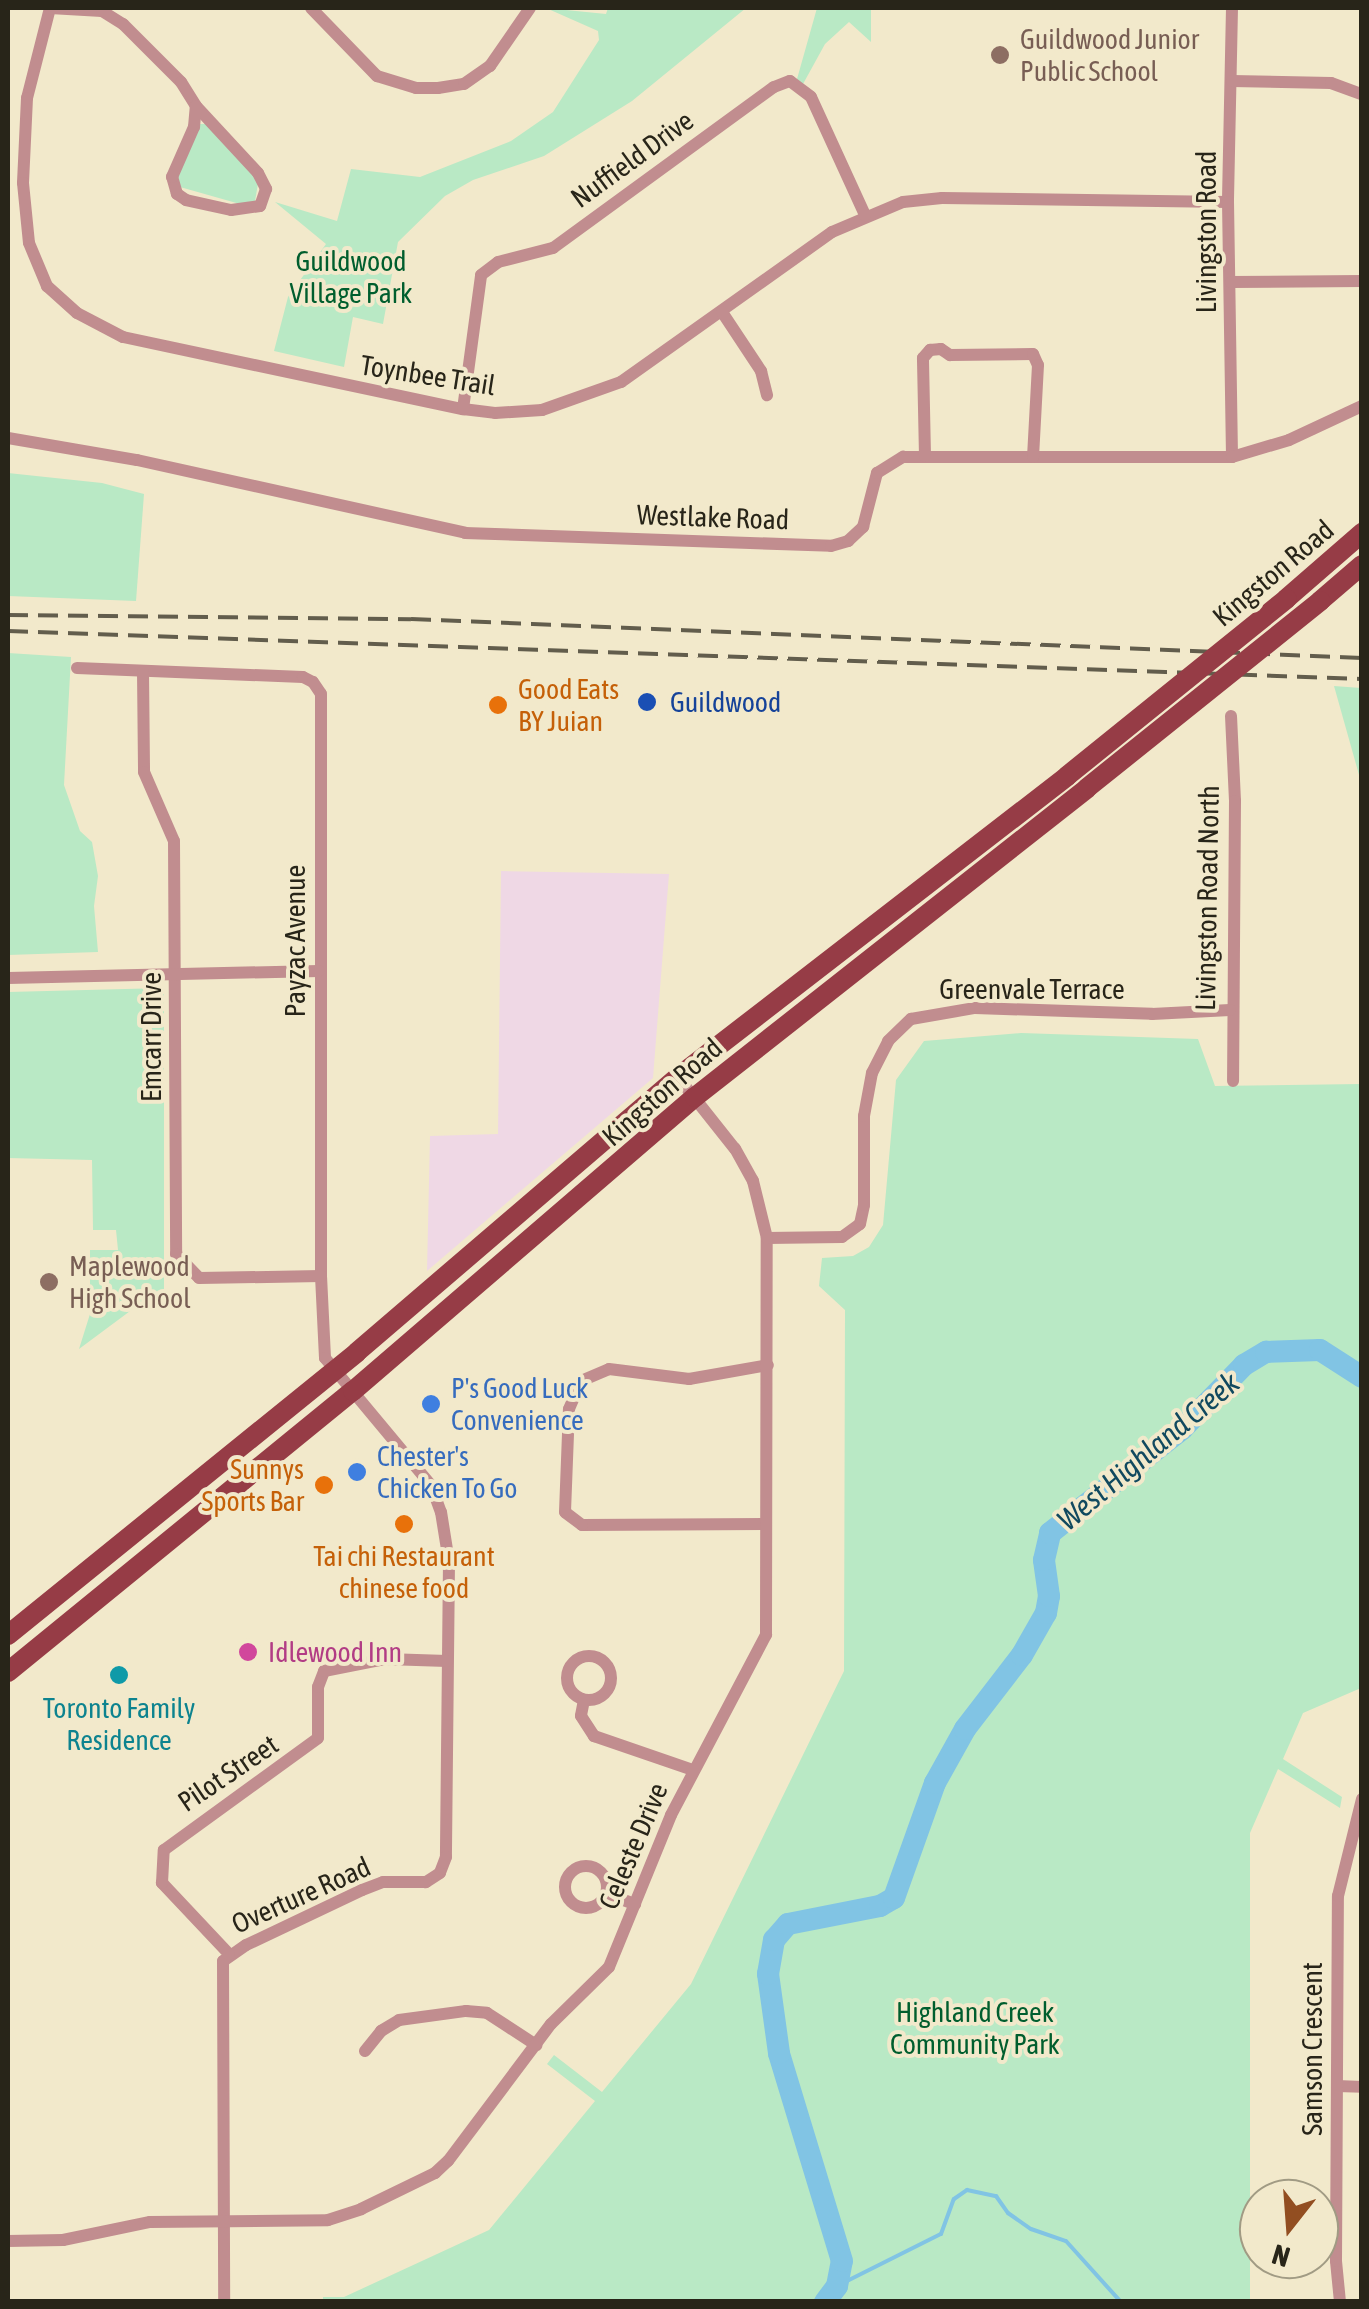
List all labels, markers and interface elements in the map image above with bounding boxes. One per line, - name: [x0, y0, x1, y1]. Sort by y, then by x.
- place label: Guildwood Junior Public School: [1020, 22, 1199, 88]
- marker: Guildwood Junior Public School: [989, 44, 1011, 66]
- street label: Nuffield Drive: [564, 103, 700, 215]
- street label: Livingston Road: [1189, 151, 1223, 313]
- park label: Guildwood Village Park: [290, 244, 412, 310]
- street label: Toynbee Trail: [358, 348, 498, 402]
- street label: Westlake Road: [636, 498, 790, 536]
- street label: Kingston Road: [1206, 513, 1340, 633]
- place label: Good Eats BY Juian: [518, 672, 619, 738]
- place label: Guildwood: [670, 685, 781, 719]
- marker: Guildwood: [634, 689, 660, 715]
- marker: Good Eats BY Juian: [487, 694, 509, 716]
- street label: Livingston Road North: [1188, 785, 1226, 1011]
- street label: Payzac Avenue: [278, 865, 312, 1017]
- street label: Emcarr Drive: [134, 972, 168, 1102]
- street label: Greenvale Terrace: [939, 972, 1125, 1006]
- street label: Kingston Road: [595, 1031, 729, 1153]
- place label: Maplewood High School: [69, 1249, 191, 1315]
- marker: Maplewood High School: [38, 1271, 60, 1293]
- water label: West Highland Creek: [1050, 1364, 1246, 1538]
- place label: P's Good Luck Convenience: [451, 1371, 588, 1437]
- marker: P's Good Luck Convenience: [420, 1393, 442, 1415]
- place label: Chester's Chicken To Go: [377, 1439, 517, 1505]
- place label: Sunnys Sports Bar: [201, 1452, 304, 1518]
- marker: Chester's Chicken To Go: [346, 1461, 368, 1483]
- marker: Sunnys Sports Bar: [313, 1474, 335, 1496]
- marker: Tai chi Restaurant chinese food: [393, 1513, 415, 1535]
- place label: Tai chi Restaurant chinese food: [313, 1539, 495, 1605]
- place label: Idlewood Inn: [268, 1635, 402, 1669]
- marker: Idlewood Inn: [237, 1641, 259, 1663]
- marker: Toronto Family Residence: [108, 1664, 130, 1686]
- place label: Toronto Family Residence: [43, 1691, 195, 1757]
- street label: Pilot Street: [172, 1727, 284, 1819]
- street label: Celeste Drive: [591, 1778, 675, 1914]
- street label: Overture Road: [226, 1850, 376, 1940]
- street label: Samson Crescent: [1295, 1962, 1329, 2136]
- park label: Highland Creek Community Park: [890, 1995, 1060, 2061]
- north arrow: [1239, 2179, 1339, 2279]
- text: N: [1268, 2238, 1293, 2273]

